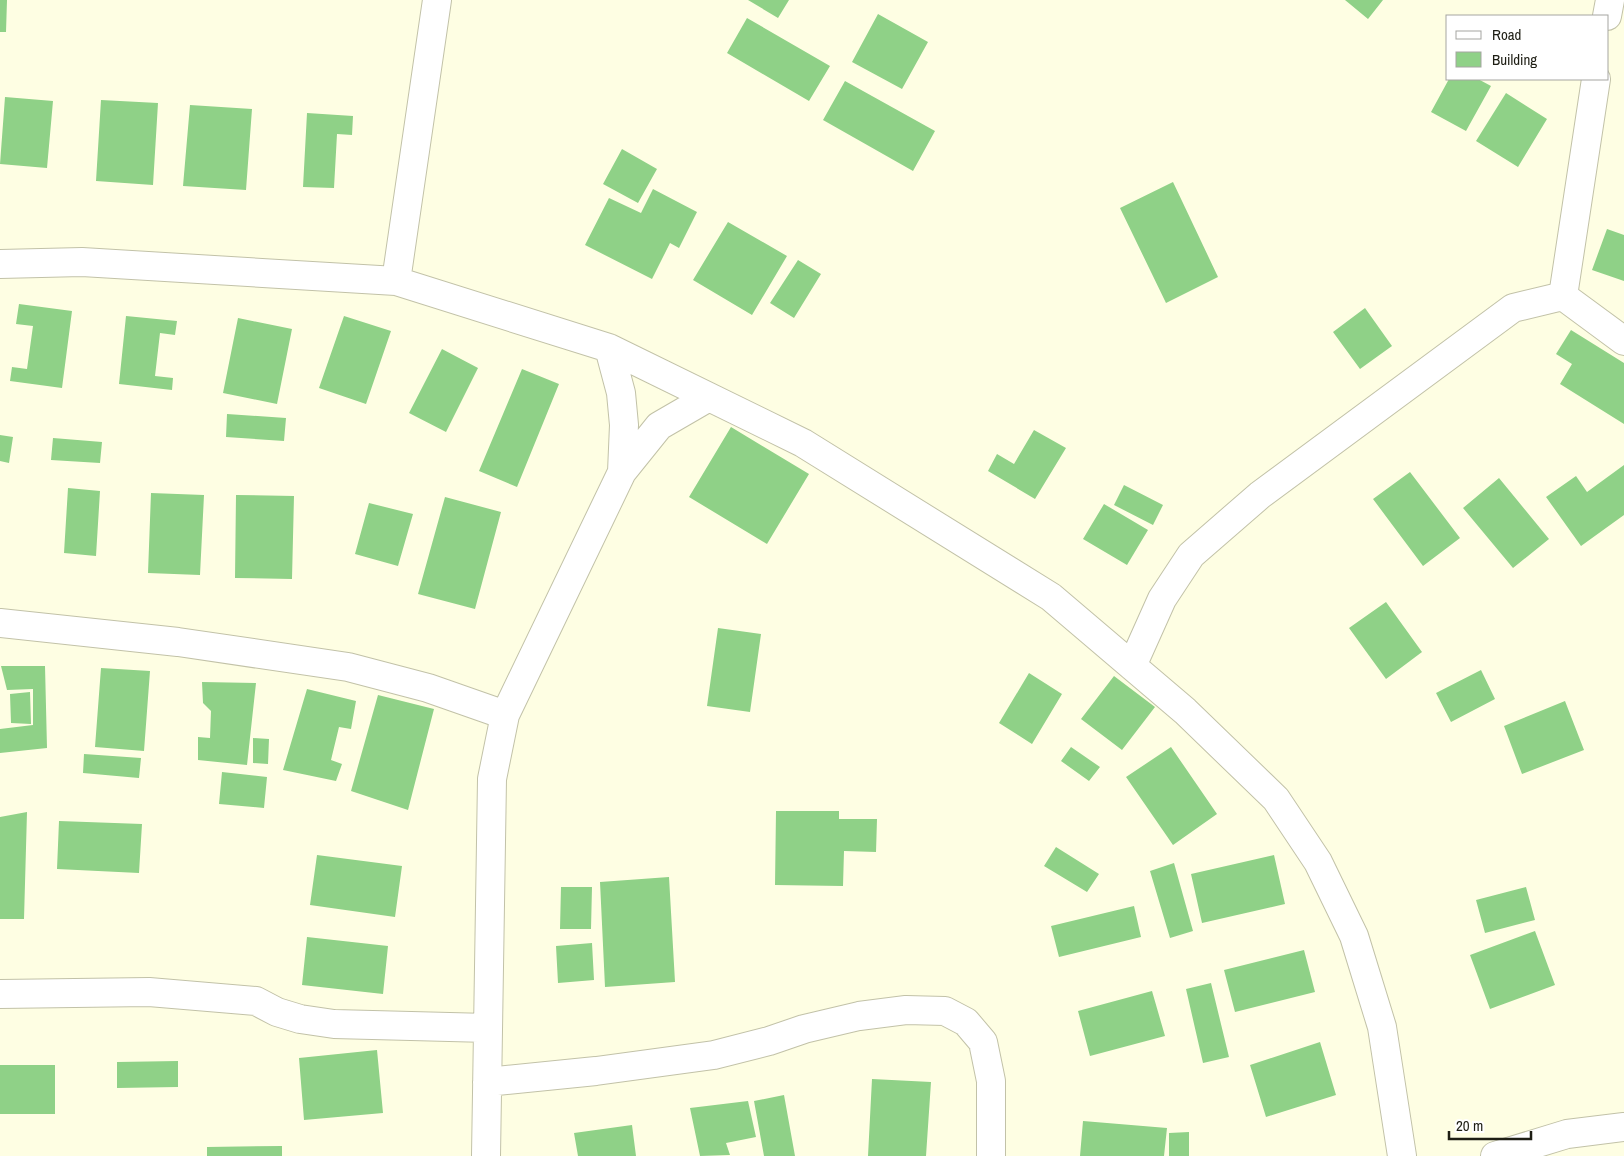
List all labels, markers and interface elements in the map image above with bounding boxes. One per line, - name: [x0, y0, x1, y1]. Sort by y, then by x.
- legend: [1446, 15, 1609, 80]
- text: Road: [1492, 24, 1521, 45]
- text: Building: [1492, 49, 1537, 70]
- scale bar: [1449, 1108, 1532, 1140]
- text: 20 m: [1456, 1115, 1483, 1136]

